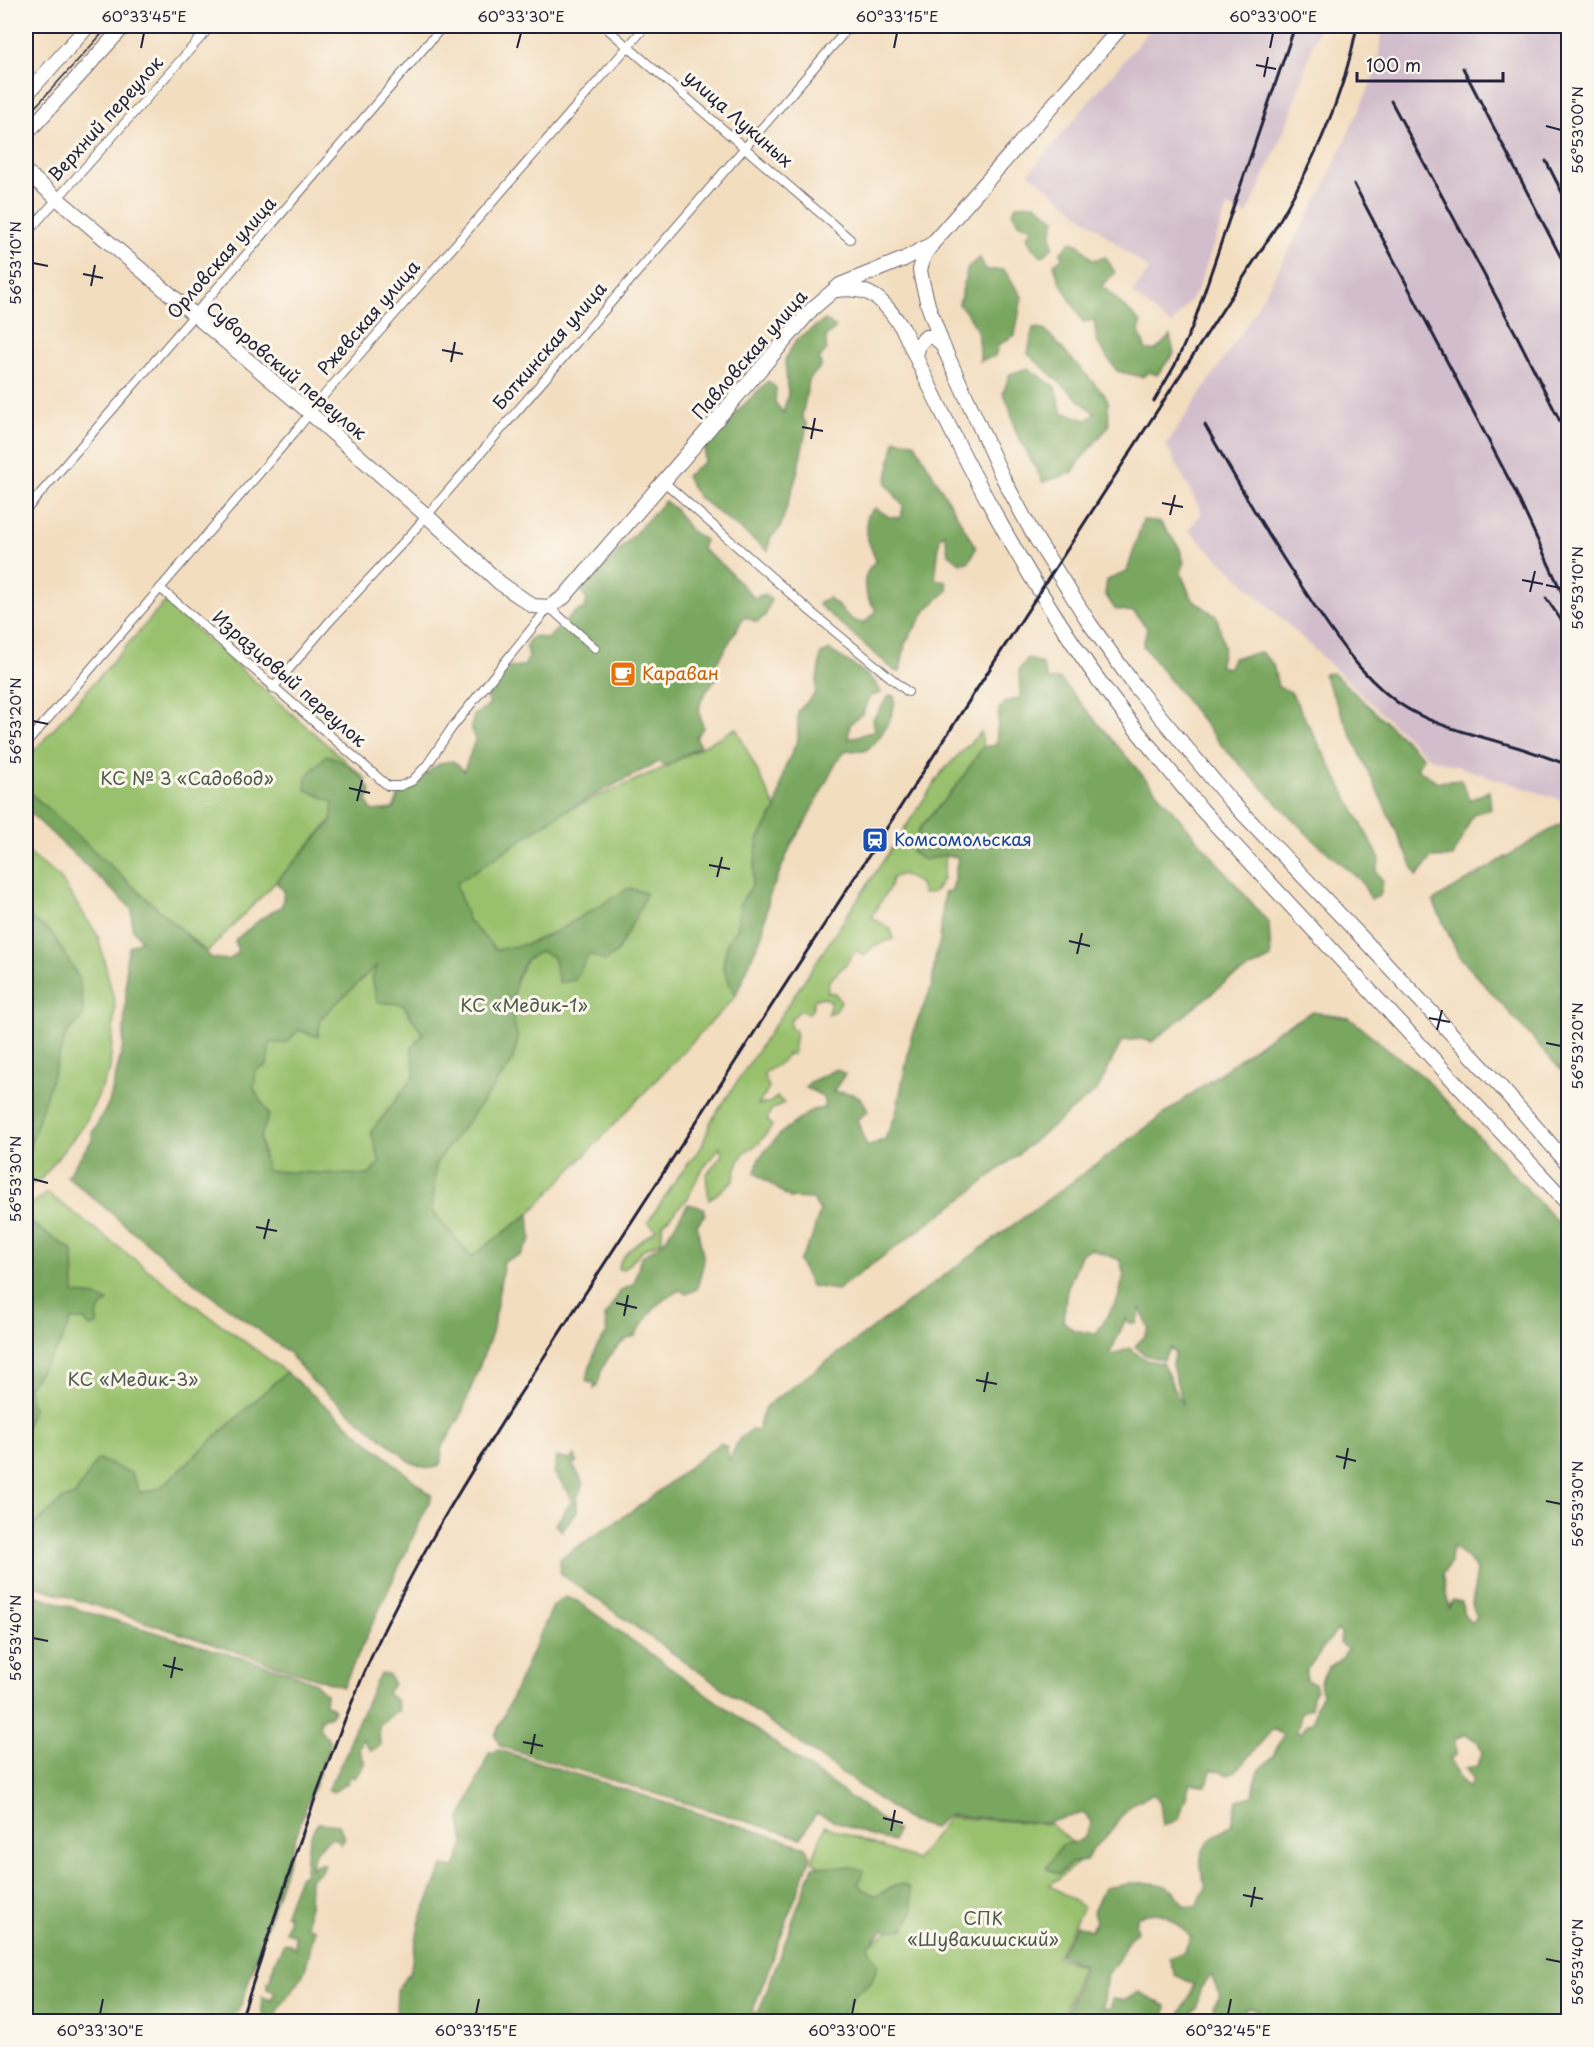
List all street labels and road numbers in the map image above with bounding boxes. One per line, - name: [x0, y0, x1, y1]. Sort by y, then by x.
- street label: Верхний переулок: [41, 49, 169, 187]
- street label: улица Лукиных: [679, 63, 799, 173]
- street label: Орловская улица: [160, 189, 282, 324]
- street label: Ржевская улица: [310, 253, 426, 381]
- street label: Боткинская улица: [486, 275, 613, 415]
- street label: Павловская улица: [685, 283, 813, 425]
- street label: Суворовский переулок: [201, 294, 373, 445]
- street label: Изразцовый переулок: [207, 603, 373, 753]

